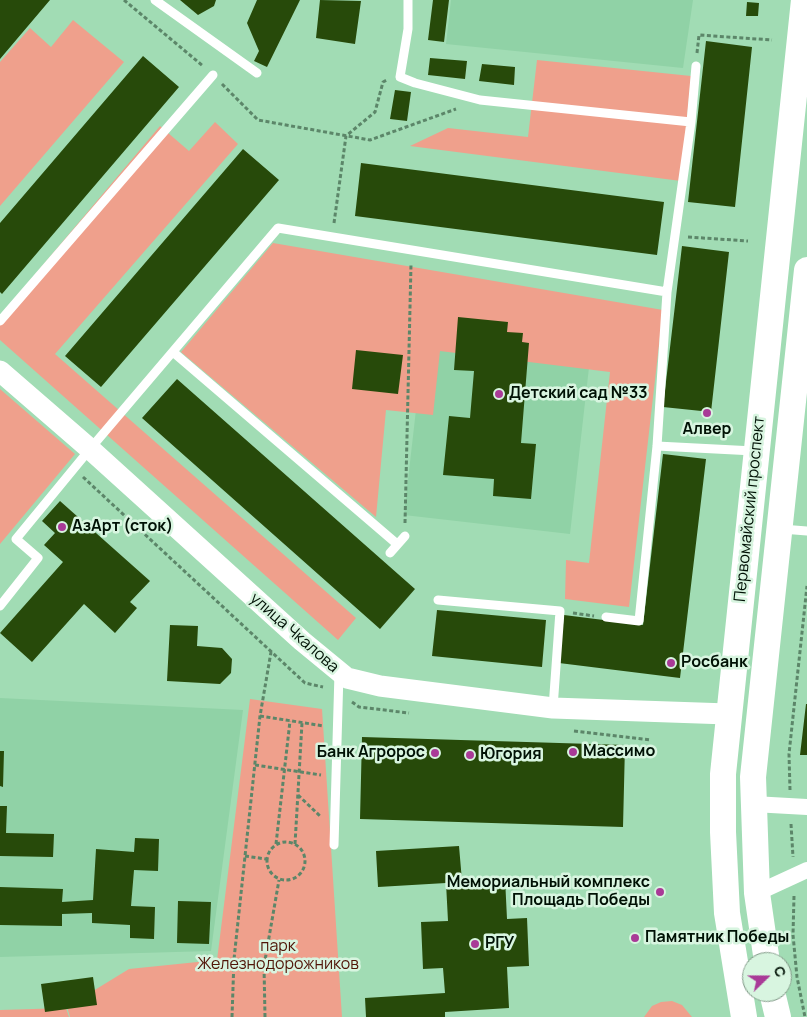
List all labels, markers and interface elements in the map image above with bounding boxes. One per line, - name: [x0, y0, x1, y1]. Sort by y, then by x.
- place label: Детский сад №33: [509, 384, 648, 404]
- marker: Детский сад №33: [493, 388, 505, 400]
- marker: Алвер: [701, 407, 713, 419]
- street label: Первомайский проспект: [731, 415, 769, 603]
- place label: Алвер: [683, 420, 731, 440]
- place label: АзАрт (сток): [72, 517, 173, 537]
- marker: АзАрт (сток): [56, 521, 68, 533]
- street label: улица Чкалова: [246, 589, 342, 677]
- place label: Росбанк: [681, 653, 748, 673]
- marker: Росбанк: [665, 657, 677, 669]
- place label: Массимо: [583, 742, 655, 762]
- place label: Банк Агророс: [317, 743, 425, 763]
- place label: Югория: [480, 745, 541, 765]
- marker: Массимо: [567, 746, 579, 758]
- marker: Банк Агророс: [429, 747, 441, 759]
- marker: Югория: [464, 749, 476, 761]
- place label: Мемориальный комплекс Площадь Победы: [447, 873, 650, 911]
- marker: Мемориальный комплекс Площадь Победы: [654, 886, 666, 898]
- place label: Памятник Победы: [645, 928, 789, 948]
- marker: Памятник Победы: [629, 932, 641, 944]
- place label: РГУ: [485, 934, 514, 954]
- park label: парк Железнодорожников: [197, 937, 359, 975]
- marker: РГУ: [469, 938, 481, 950]
- north arrow: [742, 952, 792, 1002]
- text: С: [770, 963, 791, 980]

